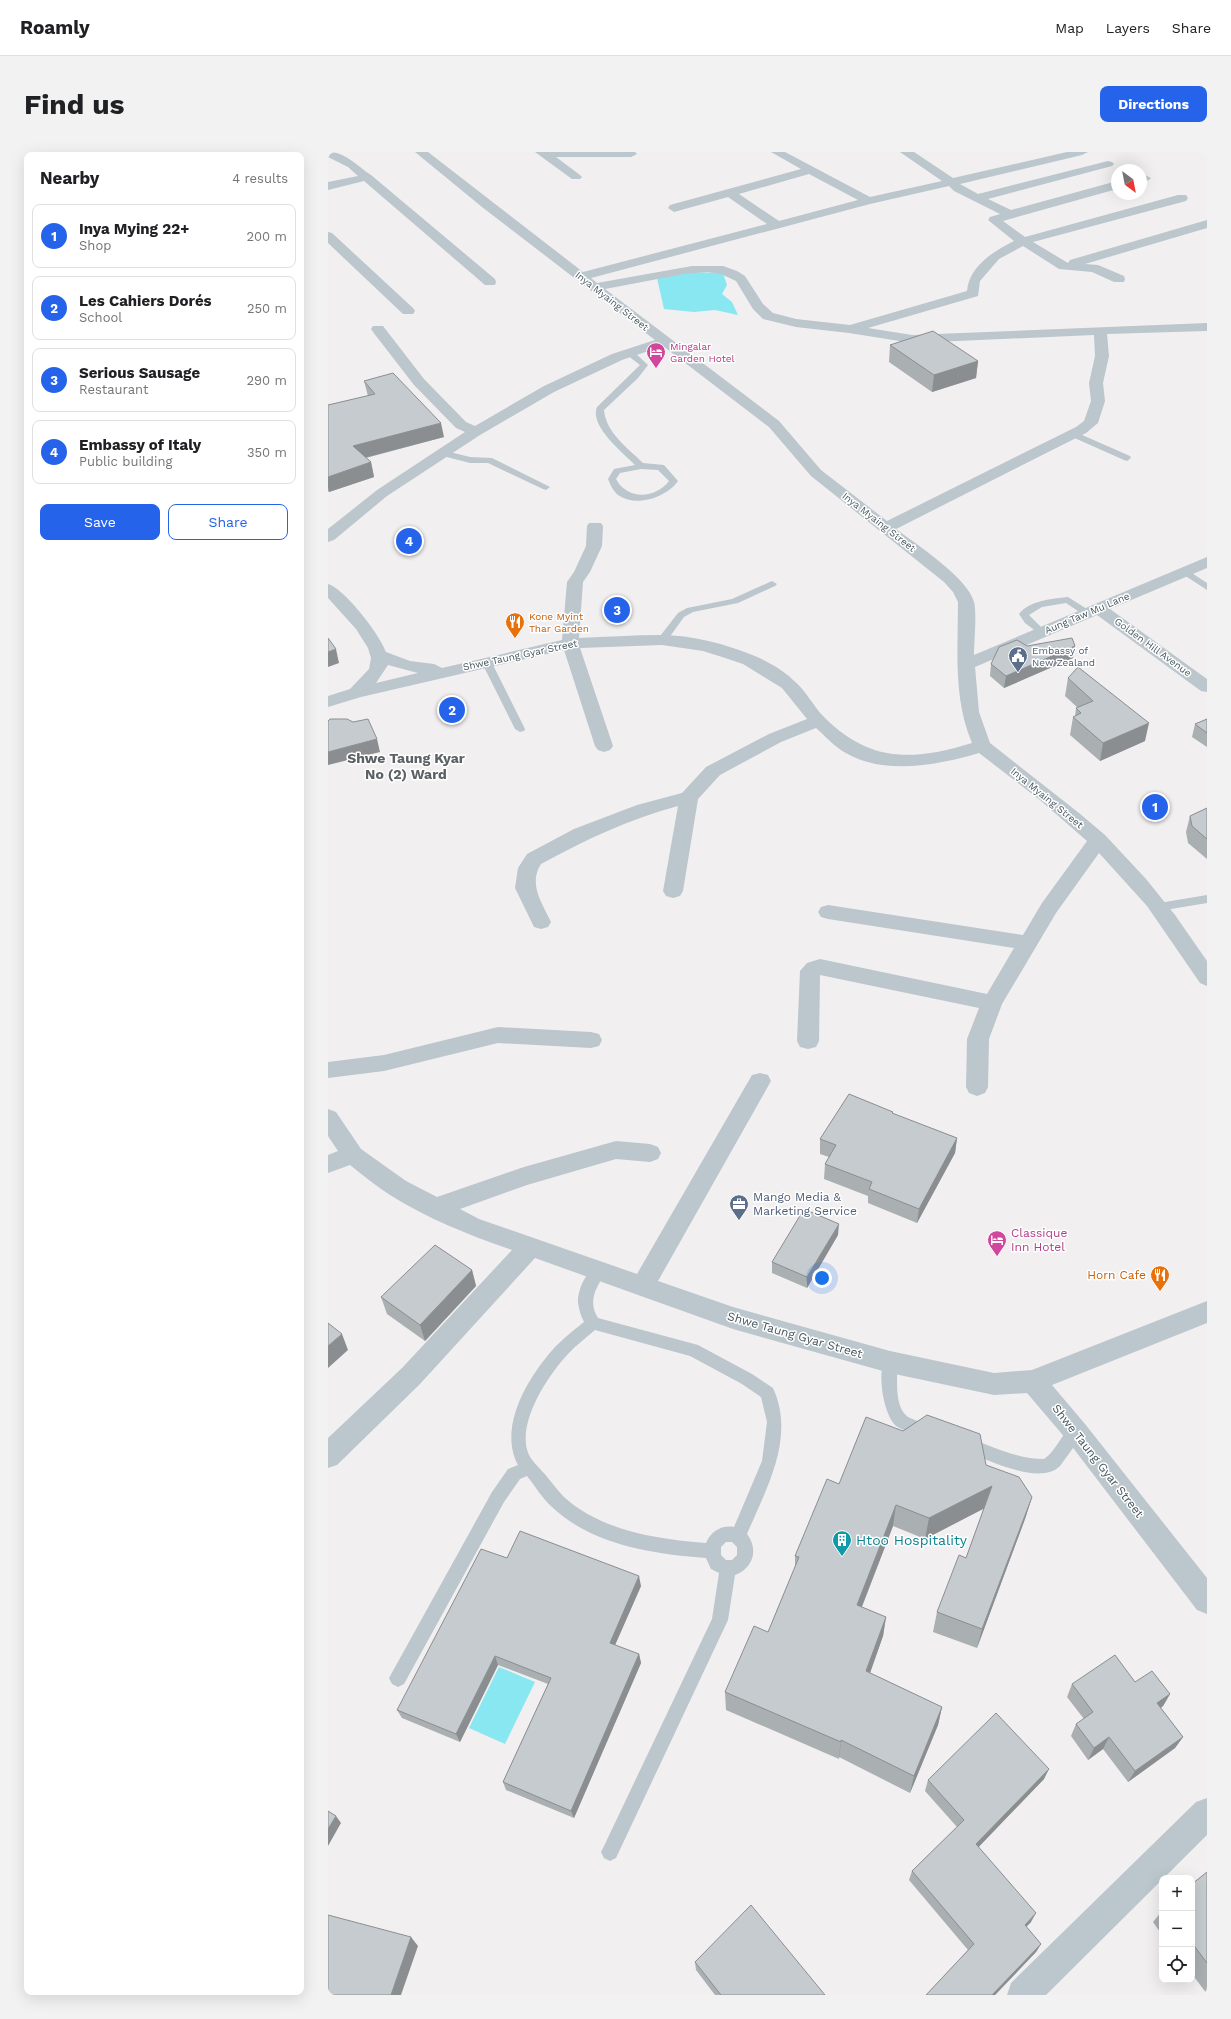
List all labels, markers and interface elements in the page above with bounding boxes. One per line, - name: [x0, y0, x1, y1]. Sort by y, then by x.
- text: Roamly: [20, 16, 90, 39]
- text: Map: [1055, 20, 1084, 36]
- text: Layers: [1106, 20, 1150, 36]
- text: Share: [1172, 20, 1211, 36]
- button: Directions: [1100, 86, 1207, 122]
- text: Find us: [24, 88, 124, 121]
- north arrow: [1111, 164, 1147, 200]
- text: Nearby: [40, 168, 99, 188]
- text: 4 results: [232, 171, 288, 186]
- text: Inya Mying 22+: [79, 220, 189, 238]
- text: 1: [51, 229, 57, 244]
- text: 200 m: [246, 229, 287, 244]
- text: Shop: [79, 238, 111, 253]
- street label: Inya Myaing Street: [573, 269, 651, 333]
- text: Les Cahiers Dorés: [79, 292, 212, 310]
- text: 2: [50, 301, 58, 316]
- text: 250 m: [247, 301, 287, 316]
- text: School: [79, 310, 122, 325]
- hotel icon: Mingalar Garden Hotel: [645, 341, 667, 369]
- place label: Mingalar Garden Hotel: [670, 341, 735, 364]
- text: Serious Sausage: [79, 364, 200, 382]
- text: 3: [50, 373, 58, 388]
- text: 290 m: [246, 373, 287, 388]
- text: Restaurant: [79, 382, 149, 397]
- text: Embassy of Italy: [79, 436, 201, 454]
- text: 4: [50, 445, 58, 460]
- text: 350 m: [247, 445, 287, 460]
- text: Public building: [79, 454, 172, 469]
- street label: Inya Myaing Street: [840, 490, 918, 554]
- button: Save: [40, 504, 160, 540]
- button: Share: [168, 504, 288, 540]
- pin: 4: [396, 526, 422, 556]
- street label: Aung Taw Mu Lane: [1043, 590, 1131, 636]
- pin: 3: [604, 595, 630, 625]
- restaurant icon: Kone Myint Thar Garden: [504, 611, 526, 639]
- place label: Kone Myint Thar Garden: [529, 611, 589, 634]
- street label: Golden Hill Avenue: [1113, 615, 1194, 679]
- street label: Shwe Taung Gyar Street: [462, 637, 579, 673]
- public building icon: Embassy of New Zealand: [1007, 645, 1029, 673]
- place label: Embassy of New Zealand: [1032, 645, 1095, 668]
- pin: 2: [439, 695, 465, 725]
- district label: Shwe Taung Kyar No (2) Ward: [347, 750, 465, 782]
- street label: Inya Myaing Street: [1009, 765, 1086, 831]
- pin: 1: [1142, 792, 1168, 822]
- place label: Mango Media & Marketing Service: [753, 1190, 857, 1218]
- office icon: Mango Media & Marketing Service: [728, 1193, 750, 1221]
- place label: Classique Inn Hotel: [1011, 1226, 1067, 1254]
- hotel icon: Classique Inn Hotel: [986, 1229, 1008, 1257]
- restaurant icon: Horn Cafe: [1149, 1264, 1171, 1292]
- your location: [812, 1268, 832, 1288]
- place label: Horn Cafe: [1087, 1268, 1146, 1282]
- street label: Shwe Taung Gyar Street: [726, 1309, 864, 1361]
- street label: Shwe Taung Gyar Street: [1049, 1402, 1147, 1520]
- building icon: Htoo Hospitality: [831, 1529, 853, 1557]
- place label: Htoo Hospitality: [856, 1532, 968, 1548]
- map controls: [1159, 1875, 1195, 1983]
- button: +: [1159, 1875, 1195, 1911]
- button: −: [1159, 1911, 1195, 1947]
- button: locate: [1159, 1947, 1195, 1983]

